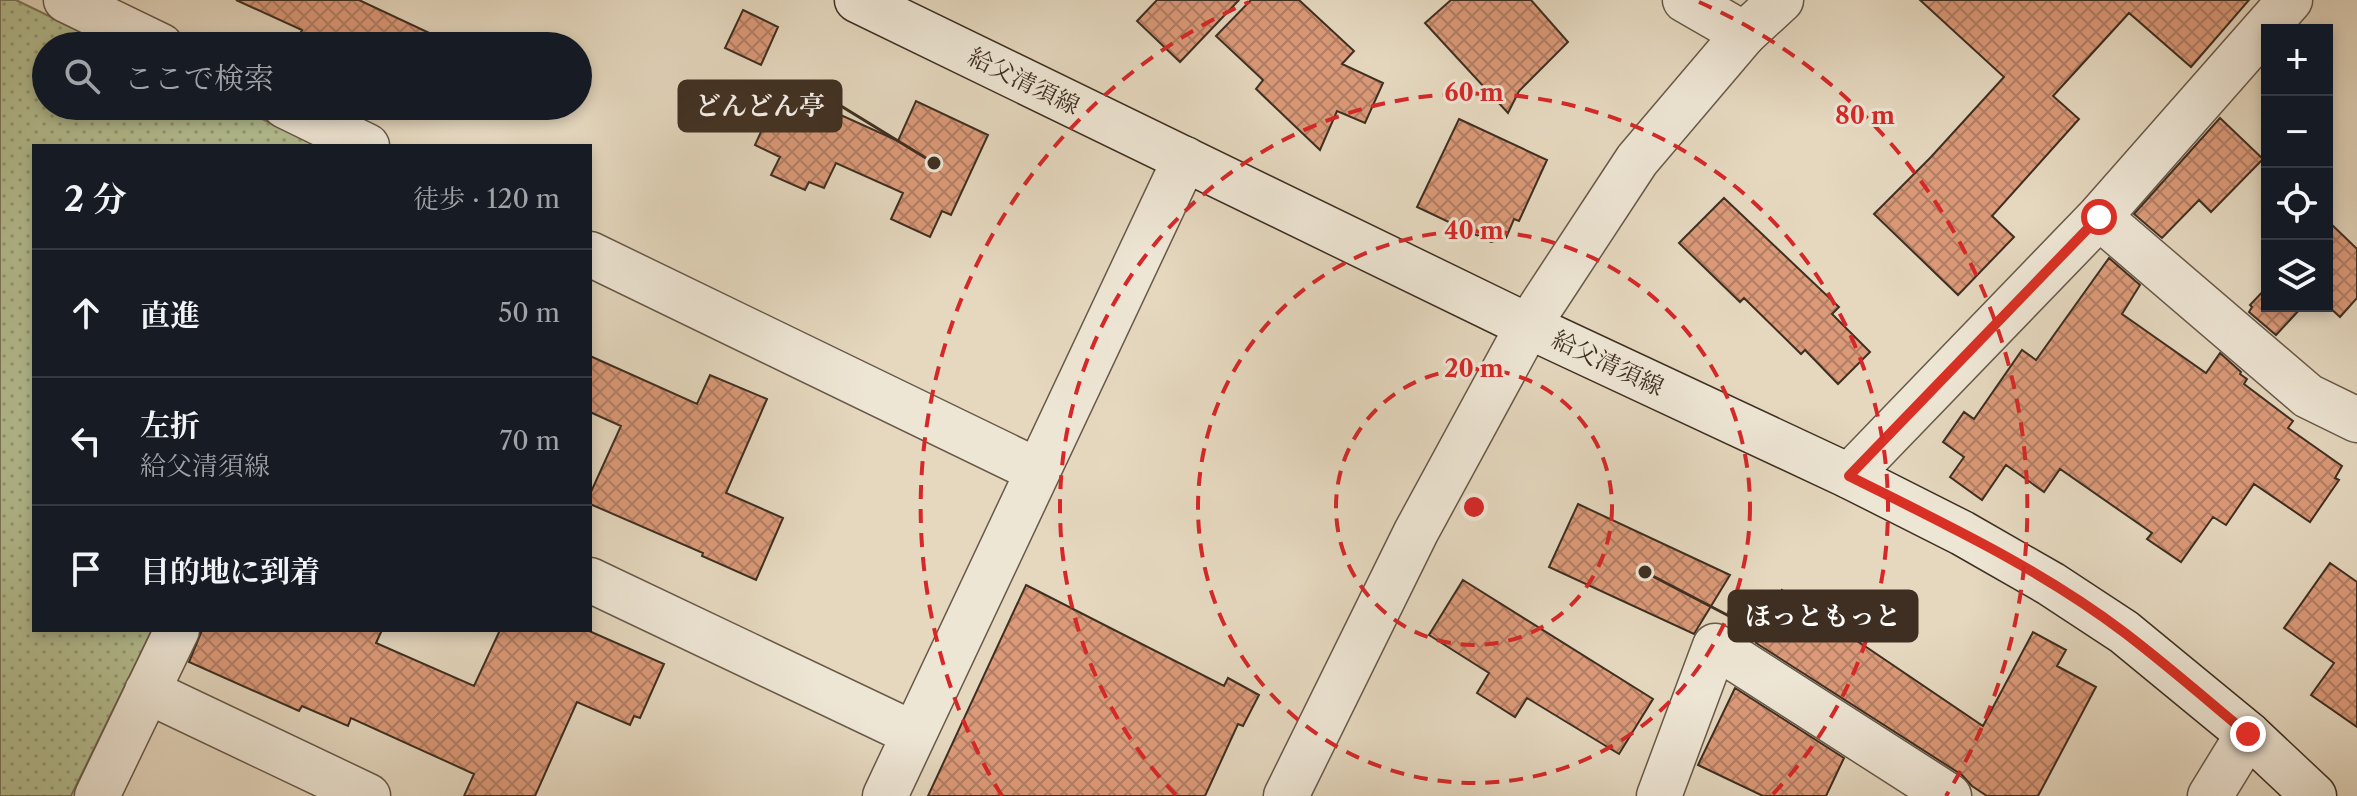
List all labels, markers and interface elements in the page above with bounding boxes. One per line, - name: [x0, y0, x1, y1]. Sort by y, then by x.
- map controls: [2261, 24, 2333, 312]
- button: +: [2261, 24, 2333, 96]
- search box: [32, 32, 592, 120]
- street label: 給父清須線: [964, 42, 1084, 120]
- icon: search: [60, 54, 104, 98]
- text: ここで検索: [124, 60, 274, 97]
- text: 60 m: [1444, 78, 1504, 107]
- callout: どんどん亭: [679, 81, 841, 131]
- text: どんどん亭: [695, 90, 825, 122]
- button: −: [2261, 96, 2333, 168]
- text: 80 m: [1835, 101, 1895, 130]
- button: locate: [2261, 168, 2333, 240]
- text: 2 分: [64, 178, 127, 220]
- text: 徒歩 · 120 m: [413, 183, 560, 215]
- route start: [2081, 199, 2117, 235]
- text: 40 m: [1444, 216, 1504, 245]
- button: layers: [2261, 240, 2333, 312]
- icon: ahead: [64, 291, 108, 335]
- text: 直進: [140, 297, 200, 334]
- text: 50 m: [498, 297, 560, 329]
- street label: 給父清須線: [1547, 325, 1669, 401]
- text: 20 m: [1444, 354, 1504, 383]
- text: 左折: [140, 407, 200, 444]
- icon: left: [64, 419, 108, 463]
- text: 70 m: [500, 425, 560, 457]
- text: 給父清須線: [140, 450, 270, 482]
- centre of rings: [1460, 493, 1488, 521]
- icon: arrive: [64, 547, 108, 591]
- text: 目的地に到着: [140, 553, 320, 590]
- callout: ほっともっと: [1729, 591, 1917, 641]
- text: ほっともっと: [1745, 600, 1901, 632]
- route end: [2230, 716, 2266, 752]

